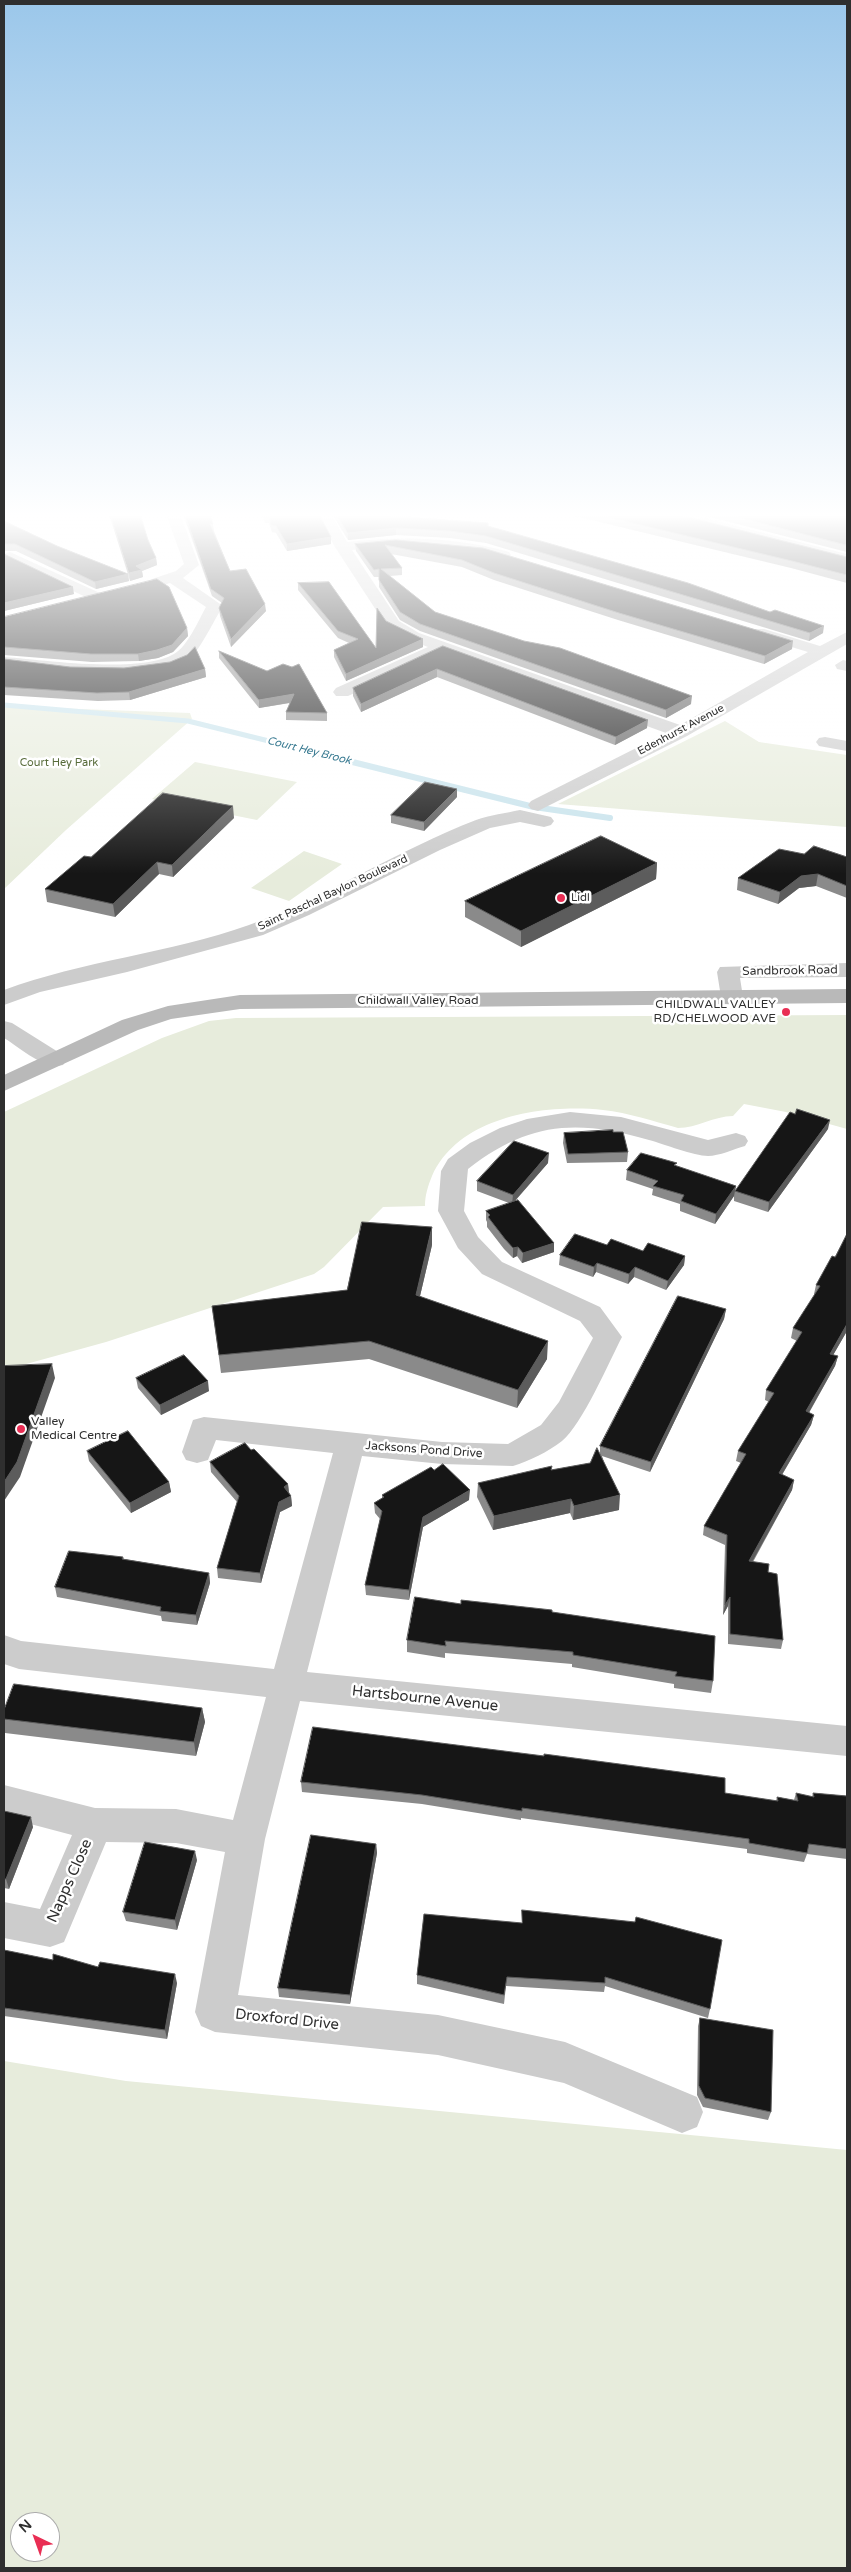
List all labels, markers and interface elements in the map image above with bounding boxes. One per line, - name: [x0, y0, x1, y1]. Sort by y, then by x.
- street label: Edenhurst Avenue: [636, 702, 726, 758]
- water label: Court Hey Brook: [266, 734, 352, 768]
- park label: Court Hey Park: [20, 756, 98, 770]
- street label: Saint Paschal Baylon Boulevard: [256, 852, 410, 934]
- place label: Lidl: [571, 891, 590, 905]
- marker: Lidl: [555, 892, 567, 904]
- street label: Sandbrook Road: [742, 963, 838, 979]
- street label: Childwall Valley Road: [357, 994, 479, 1008]
- place label: CHILDWALL VALLEY RD/CHELWOOD AVE: [654, 998, 776, 1026]
- marker: CHILDWALL VALLEY RD/CHELWOOD AVE: [780, 1006, 792, 1018]
- place label: Valley Medical Centre: [31, 1415, 117, 1443]
- marker: Valley Medical Centre: [15, 1423, 27, 1435]
- street label: Jacksons Pond Drive: [365, 1439, 483, 1461]
- street label: Hartsbourne Avenue: [351, 1682, 499, 1716]
- street label: Napps Close: [44, 1836, 96, 1926]
- street label: Droxford Drive: [234, 2006, 340, 2034]
- north arrow: [10, 2512, 60, 2562]
- text: N: [15, 2516, 35, 2536]

